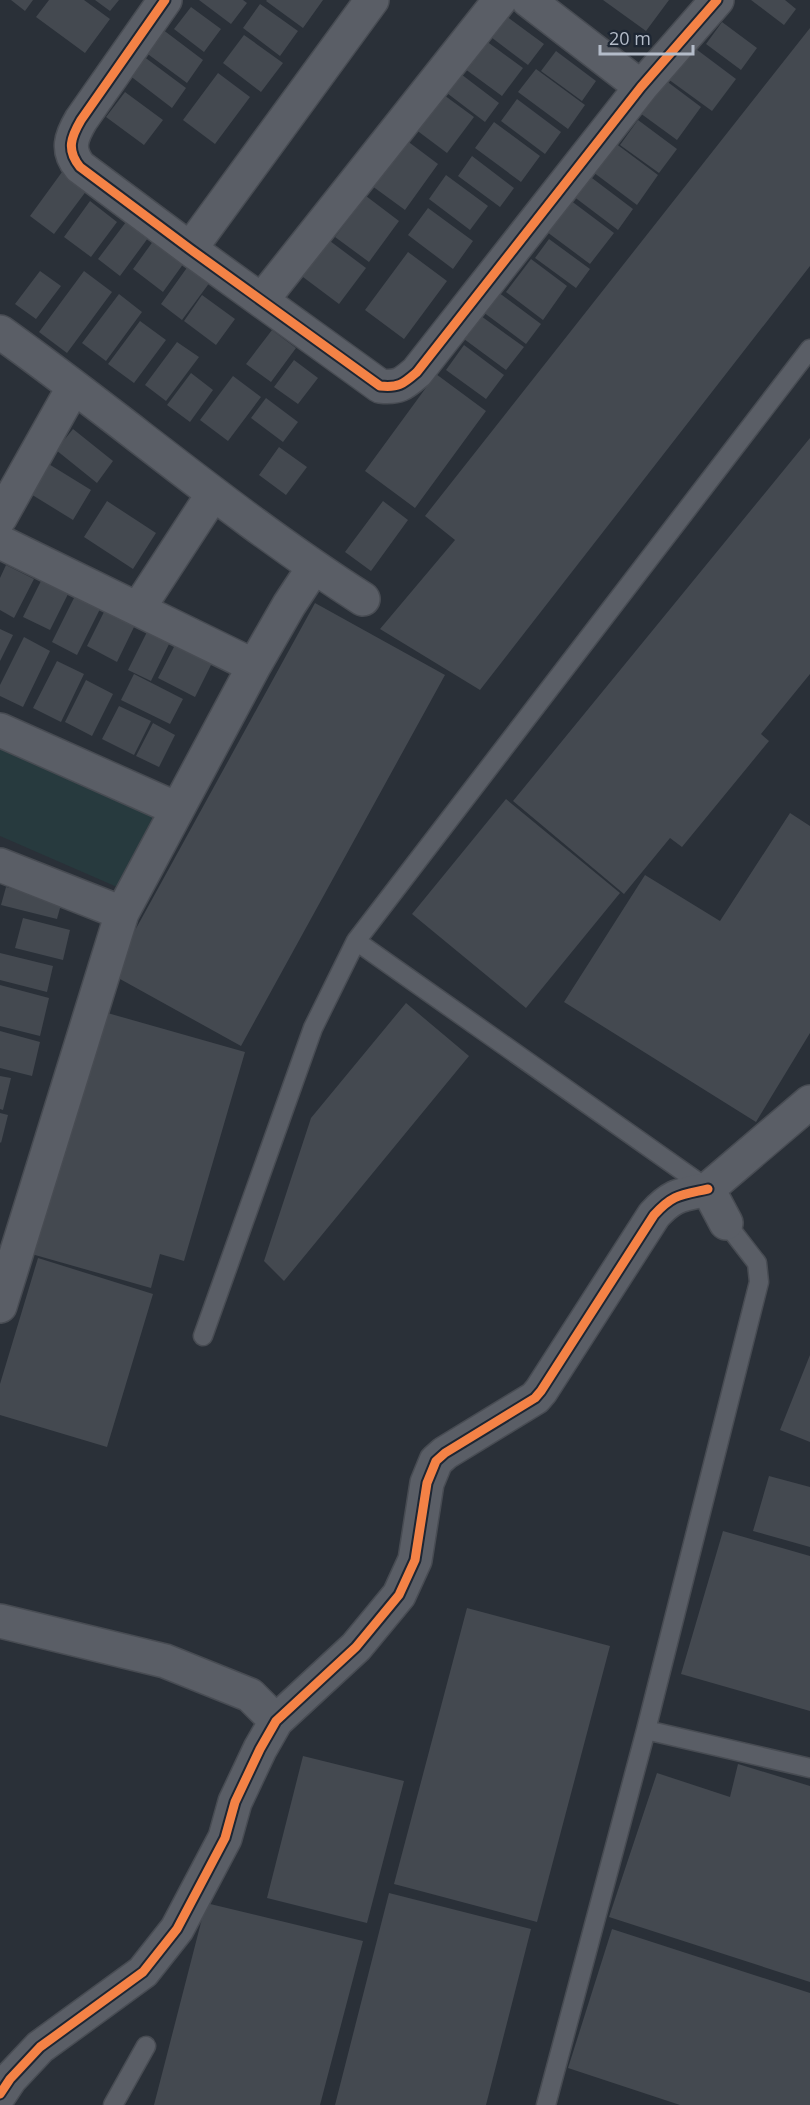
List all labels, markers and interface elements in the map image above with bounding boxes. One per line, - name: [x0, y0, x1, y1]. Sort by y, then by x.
- scale bar: [600, 18, 693, 56]
- text: 20 m: [609, 26, 651, 50]

